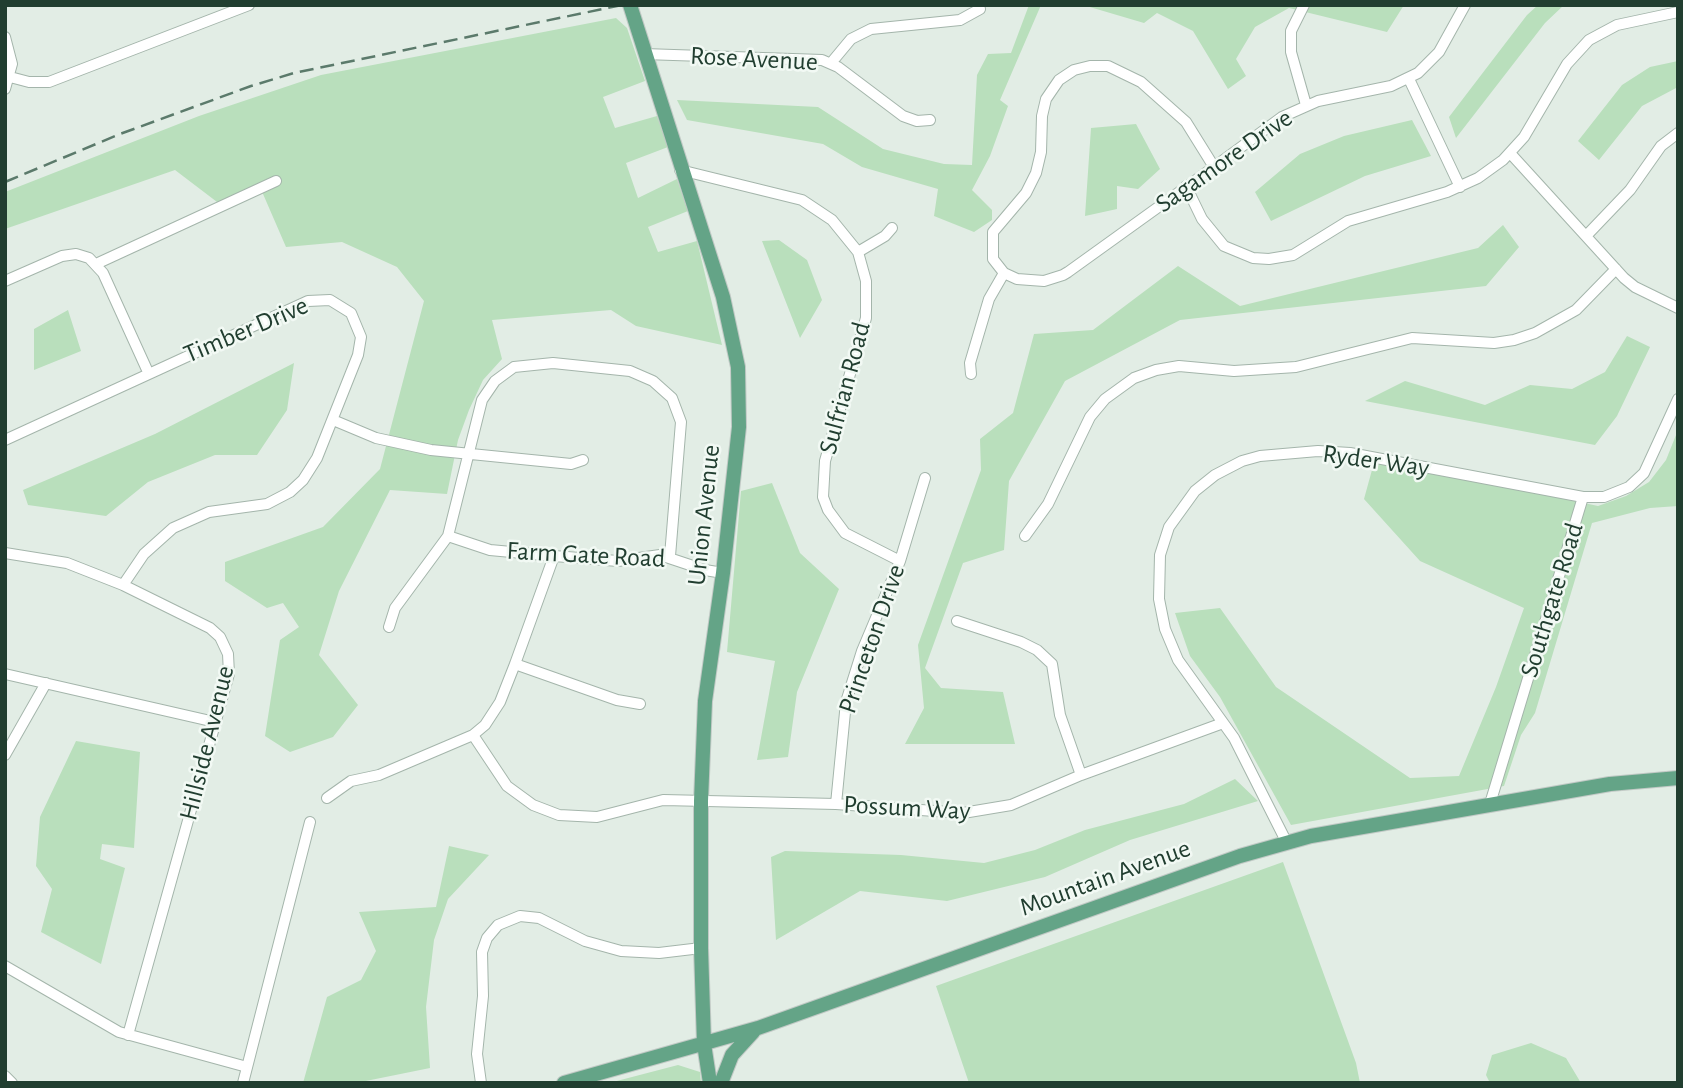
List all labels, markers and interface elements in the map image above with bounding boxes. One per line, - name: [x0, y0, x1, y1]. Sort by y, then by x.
- street label: Rose Avenue: [689, 40, 819, 78]
- street label: Sagamore Drive: [1150, 102, 1298, 220]
- street label: Timber Drive: [179, 290, 313, 370]
- street label: Sulfrian Road: [812, 318, 878, 458]
- street label: Ryder Way: [1321, 438, 1431, 484]
- street label: Union Avenue: [681, 443, 727, 587]
- street label: Southgate Road: [1514, 519, 1590, 681]
- street label: Farm Gate Road: [506, 535, 666, 575]
- street label: Princeton Drive: [832, 560, 912, 718]
- street label: Hillside Avenue: [173, 662, 241, 824]
- street label: Possum Way: [843, 789, 971, 827]
- street label: Mountain Avenue: [1015, 833, 1195, 923]

